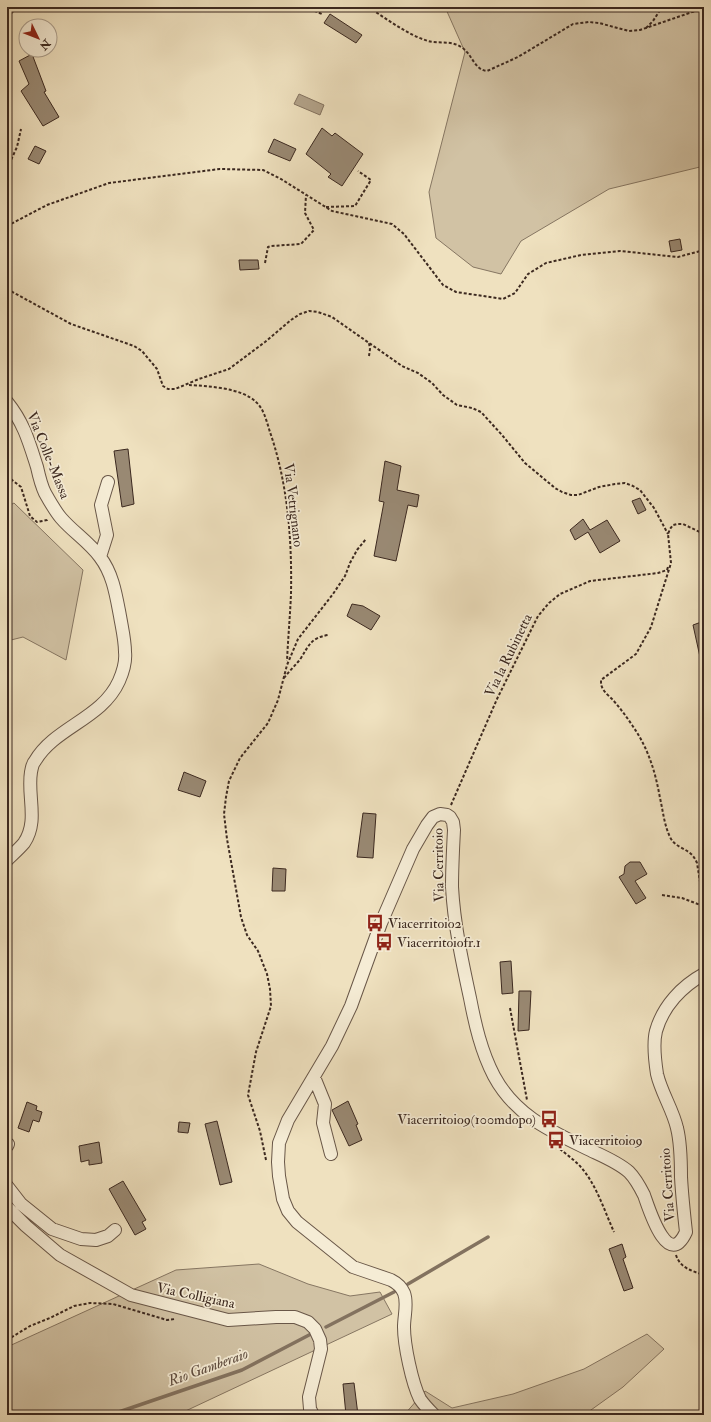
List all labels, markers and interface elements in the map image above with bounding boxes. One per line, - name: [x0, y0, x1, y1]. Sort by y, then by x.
- north arrow: [18, 18, 58, 58]
- text: N: [36, 36, 54, 53]
- street label: Via Colle-Massa: [23, 409, 74, 502]
- street label: Via Vetrignano: [280, 462, 307, 548]
- street label: Via la Rubinetta: [481, 611, 536, 699]
- street label: Via Cerritoio: [429, 828, 448, 902]
- bus stop icon: Viacerritoio2: [365, 913, 385, 933]
- place label: Viacerritoio2: [388, 915, 462, 932]
- bus stop icon: Viacerritoiofr.1: [374, 932, 394, 952]
- place label: Viacerritoiofr.1: [397, 934, 481, 951]
- bus stop icon: Viacerritoio9(100mdopo): [539, 1109, 559, 1129]
- place label: Viacerritoio9(100mdopo): [397, 1111, 536, 1129]
- bus stop icon: Viacerritoio9: [546, 1130, 566, 1150]
- place label: Viacerritoio9: [569, 1132, 643, 1149]
- street label: Via Cerritoio: [656, 1147, 679, 1222]
- street label: Via Colligiana: [155, 1279, 237, 1312]
- water label: Rio Gamberaio: [165, 1344, 251, 1391]

